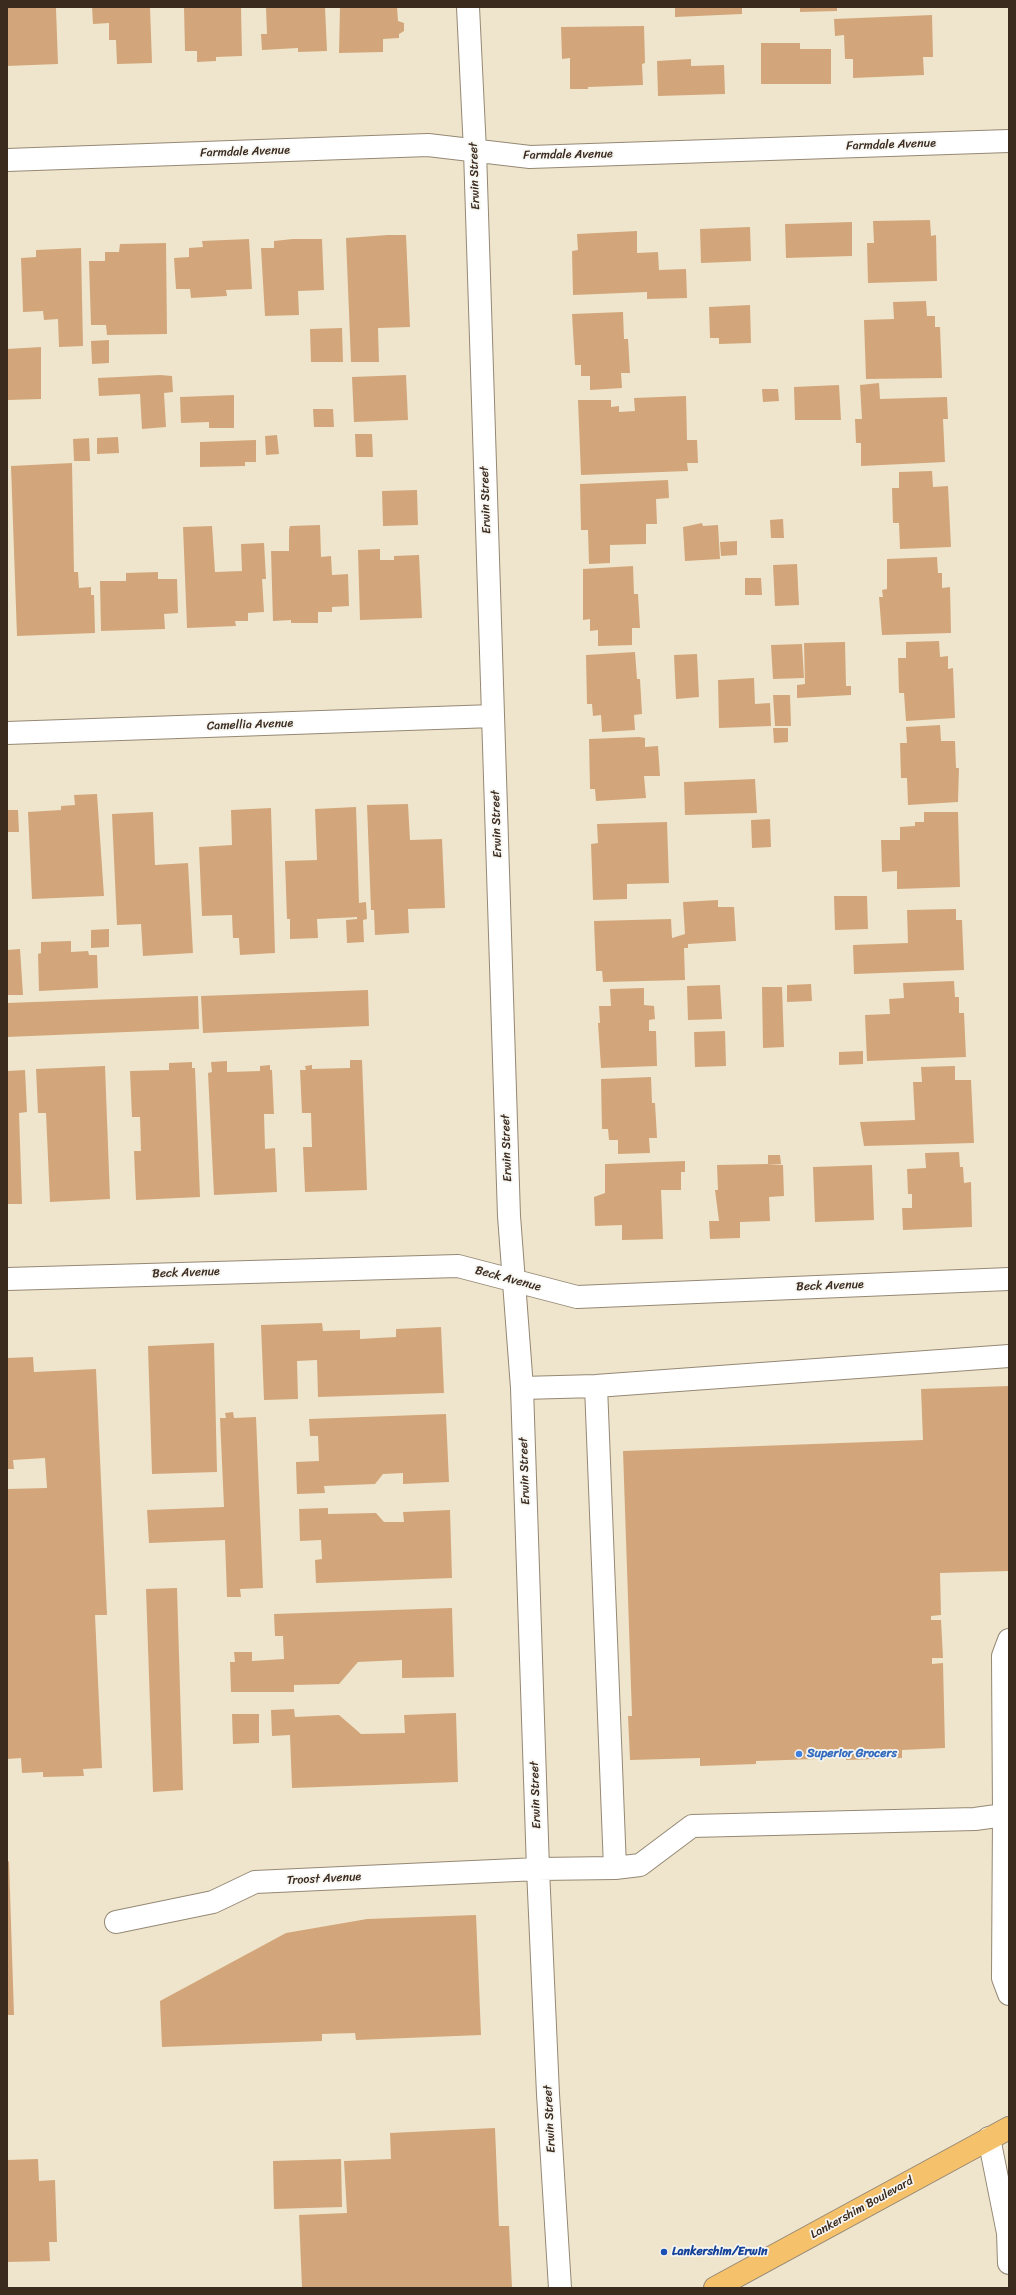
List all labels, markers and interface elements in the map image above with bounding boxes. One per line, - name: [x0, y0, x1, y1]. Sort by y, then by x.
- street label: Farmdale Avenue: [846, 136, 936, 154]
- street label: Erwin Street: [467, 142, 483, 210]
- street label: Farmdale Avenue: [200, 143, 290, 161]
- street label: Farmdale Avenue: [523, 147, 613, 163]
- street label: Erwin Street: [478, 466, 494, 534]
- street label: Camellia Avenue: [207, 716, 293, 734]
- street label: Erwin Street: [489, 790, 505, 858]
- street label: Erwin Street: [499, 1114, 515, 1182]
- street label: Beck Avenue: [474, 1263, 542, 1295]
- street label: Beck Avenue: [152, 1265, 220, 1281]
- street label: Beck Avenue: [796, 1278, 864, 1294]
- street label: Erwin Street: [517, 1437, 533, 1505]
- place label: Superior Grocers: [807, 1747, 897, 1761]
- marker: Superior Grocers: [794, 1749, 804, 1759]
- street label: Erwin Street: [528, 1761, 544, 1829]
- street label: Troost Avenue: [286, 1870, 362, 1888]
- street label: Erwin Street: [541, 2085, 559, 2153]
- street label: Lankershim Boulevard: [808, 2174, 916, 2242]
- place label: Lankershim/Erwin: [672, 2245, 767, 2259]
- marker: Lankershim/Erwin: [659, 2247, 669, 2257]

